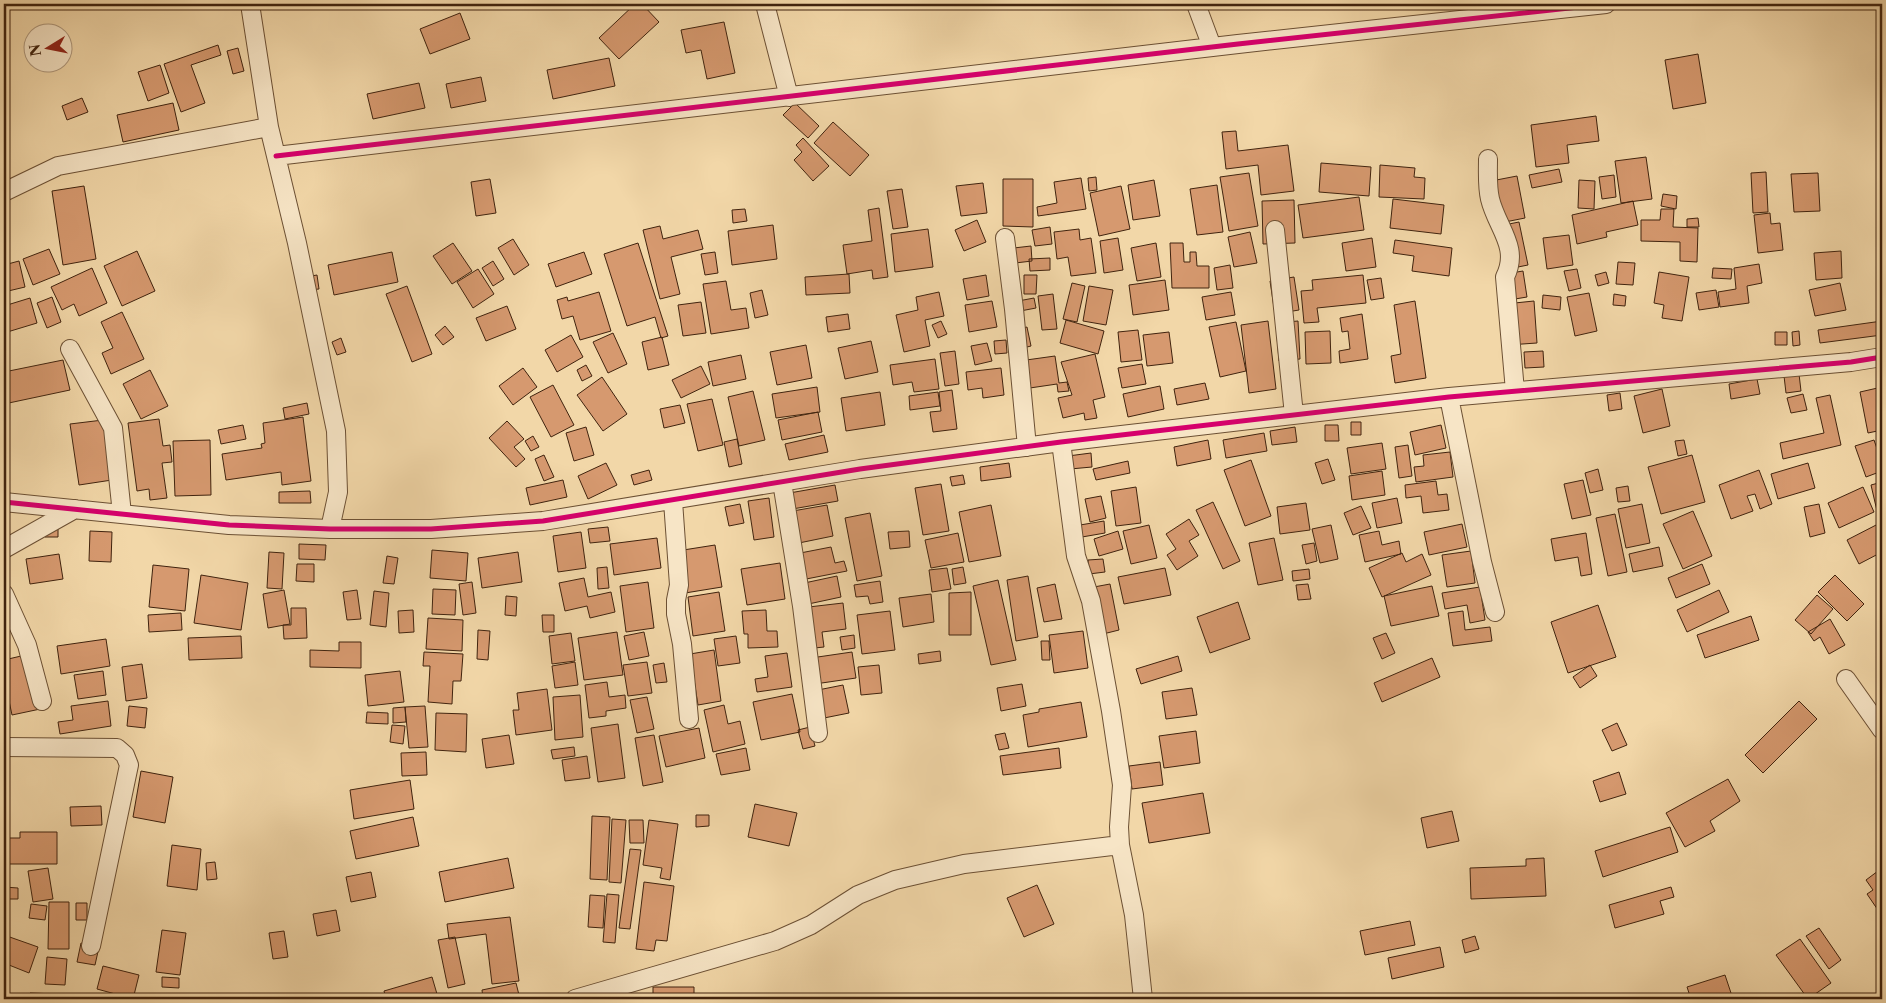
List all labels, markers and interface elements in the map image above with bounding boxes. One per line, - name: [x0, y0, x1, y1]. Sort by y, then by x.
- north arrow: [22, 22, 72, 72]
- text: N: [25, 43, 45, 58]

